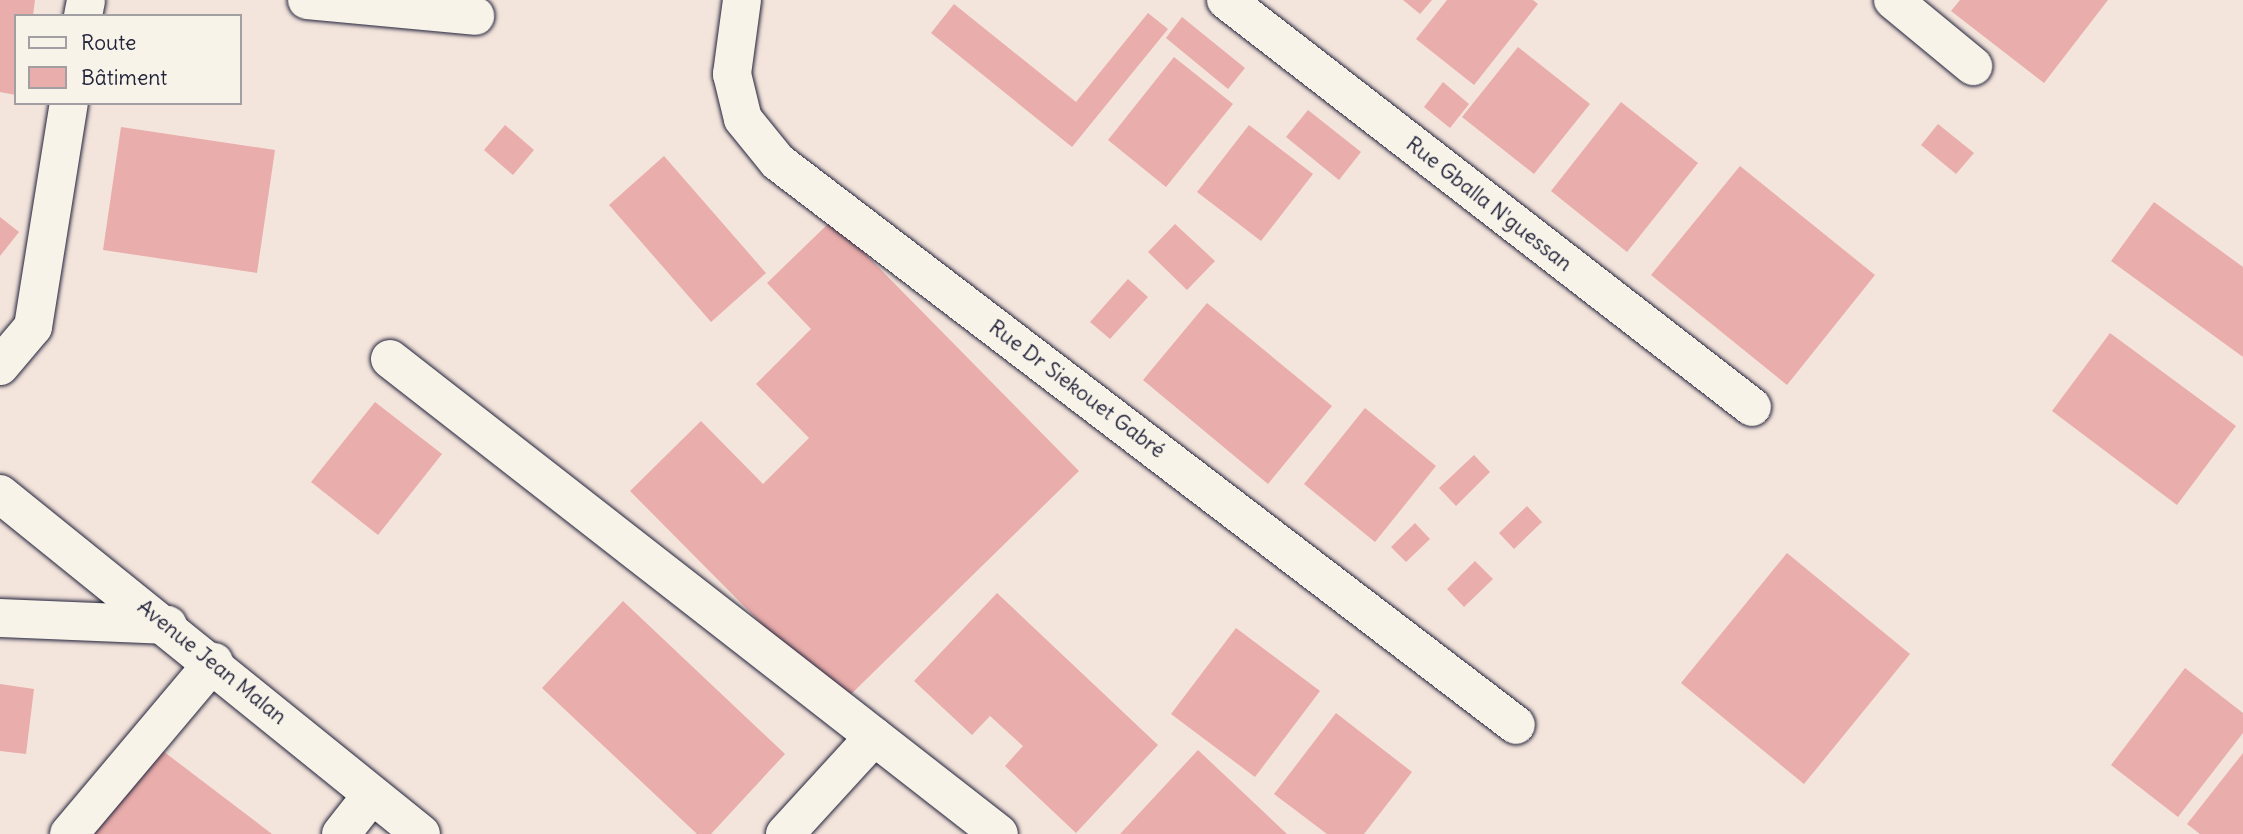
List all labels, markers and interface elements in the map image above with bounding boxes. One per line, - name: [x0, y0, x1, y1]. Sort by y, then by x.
- legend: [14, 14, 242, 105]
- text: Route: [81, 29, 136, 56]
- text: Bâtiment: [81, 64, 167, 91]
- street label: Rue Gballa N'guessan: [1401, 131, 1577, 277]
- street label: Rue Dr Siekouet Gabré: [984, 315, 1170, 463]
- street label: Avenue Jean Malan: [132, 594, 292, 730]

